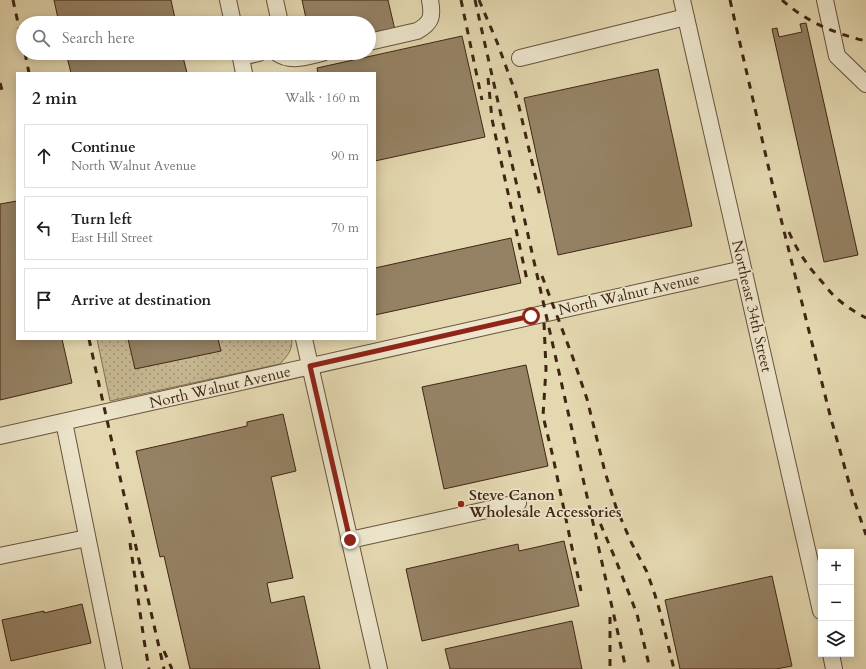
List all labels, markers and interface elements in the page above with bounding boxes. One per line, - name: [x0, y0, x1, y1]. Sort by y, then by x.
- search box: [16, 16, 376, 60]
- icon: search: [30, 27, 52, 49]
- text: Search here: [62, 28, 135, 48]
- text: 2 min: [32, 87, 77, 110]
- text: Walk · 160 m: [285, 89, 360, 107]
- text: Continue: [71, 137, 136, 157]
- icon: ahead: [33, 145, 55, 167]
- text: 90 m: [331, 147, 359, 165]
- text: North Walnut Avenue: [71, 157, 196, 175]
- text: Turn left: [71, 209, 132, 229]
- icon: left: [33, 217, 55, 239]
- text: 70 m: [331, 219, 359, 237]
- text: East Hill Street: [71, 229, 153, 247]
- street label: Northeast 34th Street: [727, 238, 777, 374]
- street label: North Walnut Avenue: [556, 268, 702, 320]
- icon: arrive: [33, 289, 55, 311]
- text: Arrive at destination: [71, 290, 211, 310]
- route start: [522, 307, 540, 325]
- street label: North Walnut Avenue: [147, 361, 293, 413]
- place label: Steve Canon Wholesale Accessories: [468, 485, 622, 522]
- marker: Steve Canon Wholesale Accessories: [456, 499, 466, 509]
- route end: [341, 531, 359, 549]
- map controls: [818, 549, 854, 657]
- button: +: [818, 549, 854, 585]
- button: −: [818, 585, 854, 621]
- button: layers: [818, 621, 854, 657]

